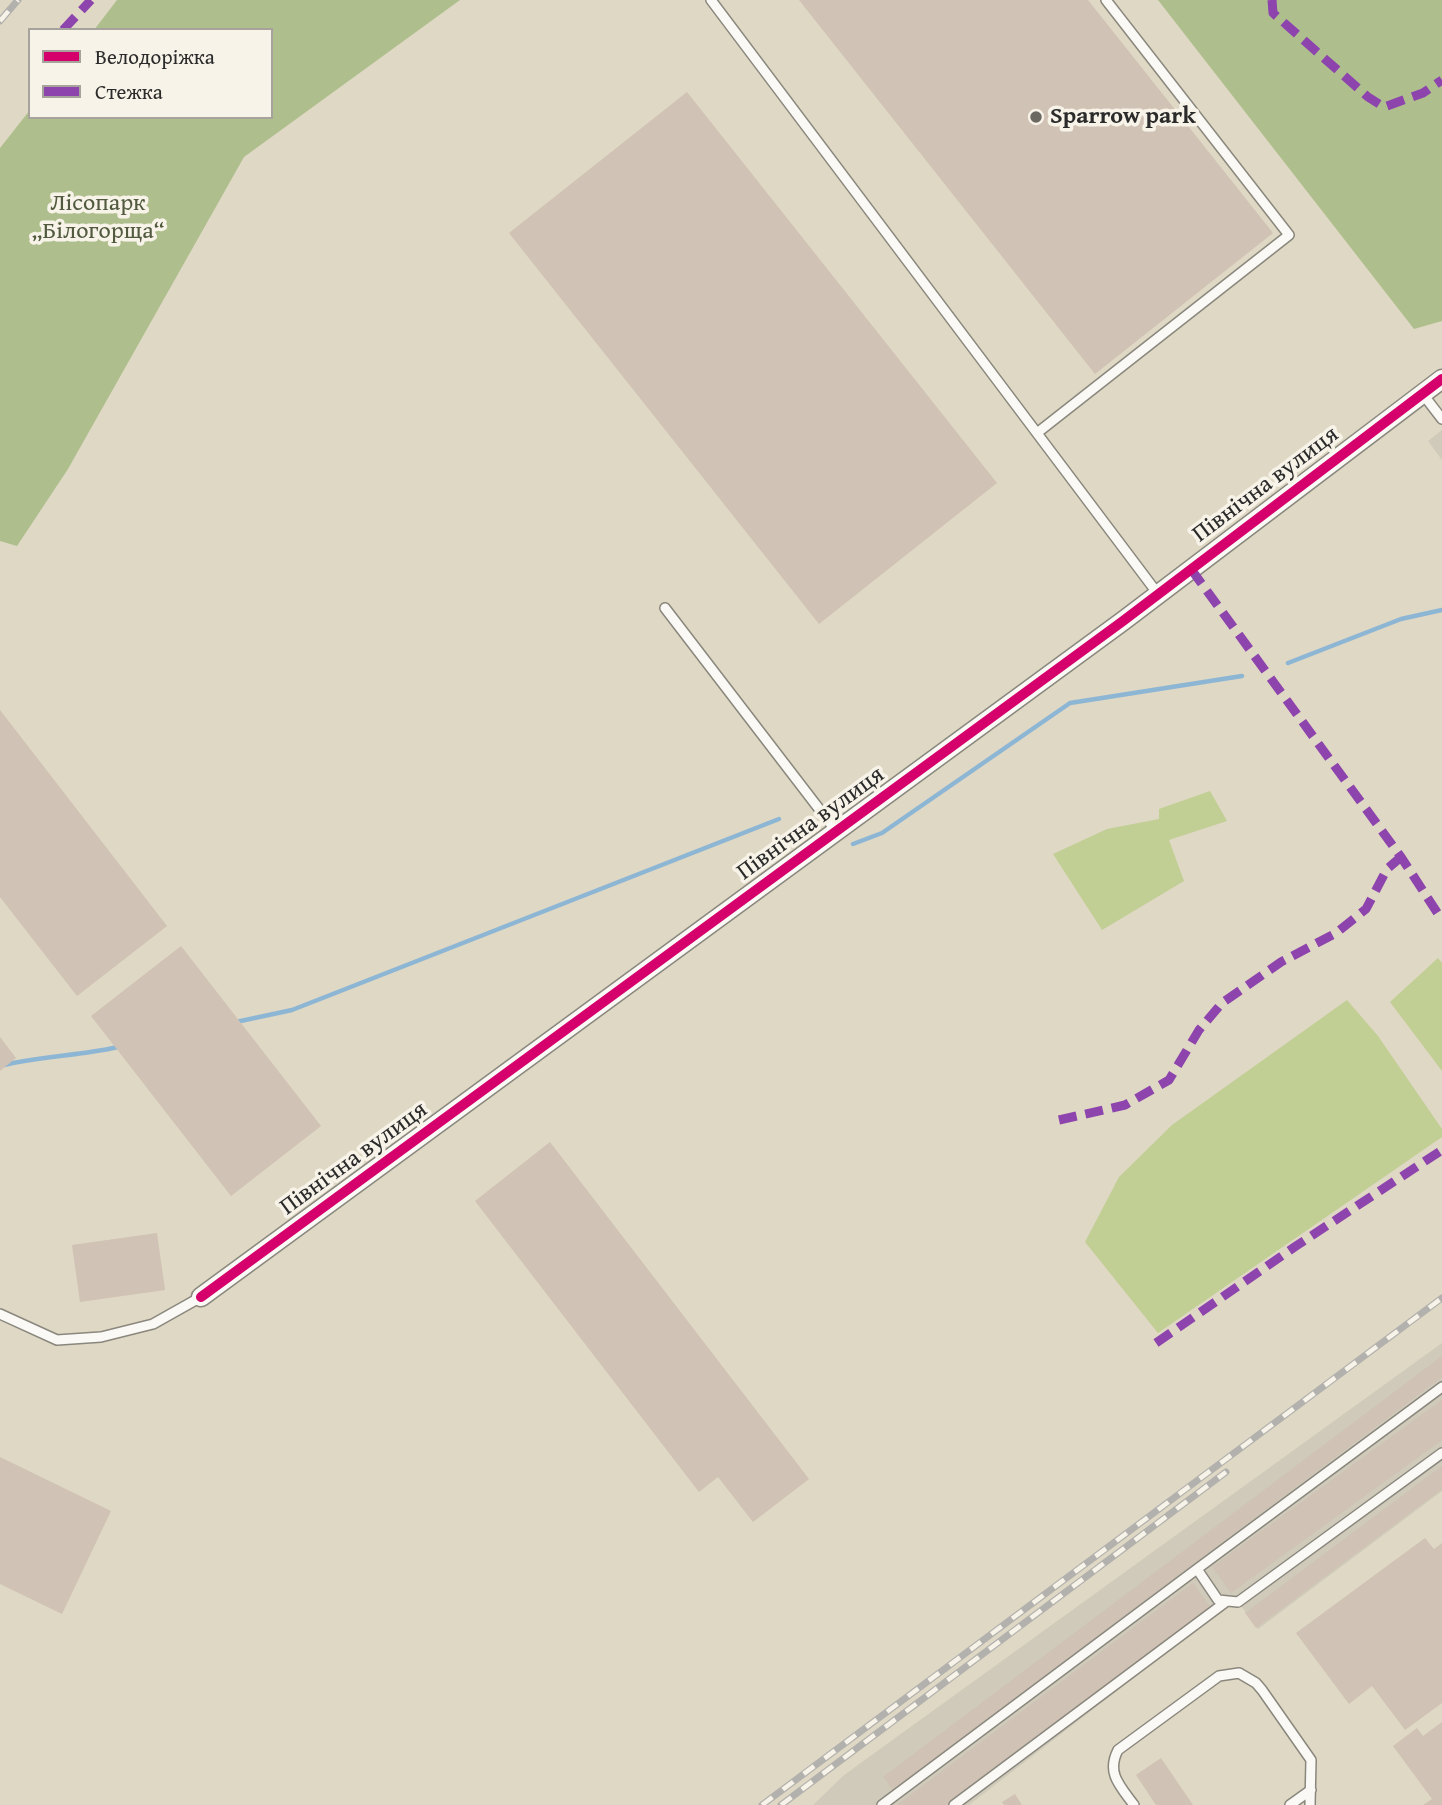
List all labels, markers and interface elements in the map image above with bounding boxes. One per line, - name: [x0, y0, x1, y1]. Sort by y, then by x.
- legend: [28, 28, 273, 119]
- text: Велодоріжка: [95, 41, 215, 72]
- text: Стежка: [95, 76, 163, 107]
- place label: Sparrow park: [1050, 103, 1196, 131]
- marker: Sparrow park: [1028, 109, 1044, 125]
- park label: Лісопарк „Білогорща“: [31, 190, 165, 246]
- street label: Північна вулиця: [1187, 421, 1345, 549]
- street label: Північна вулиця: [732, 761, 890, 887]
- street label: Північна вулиця: [275, 1096, 433, 1222]

